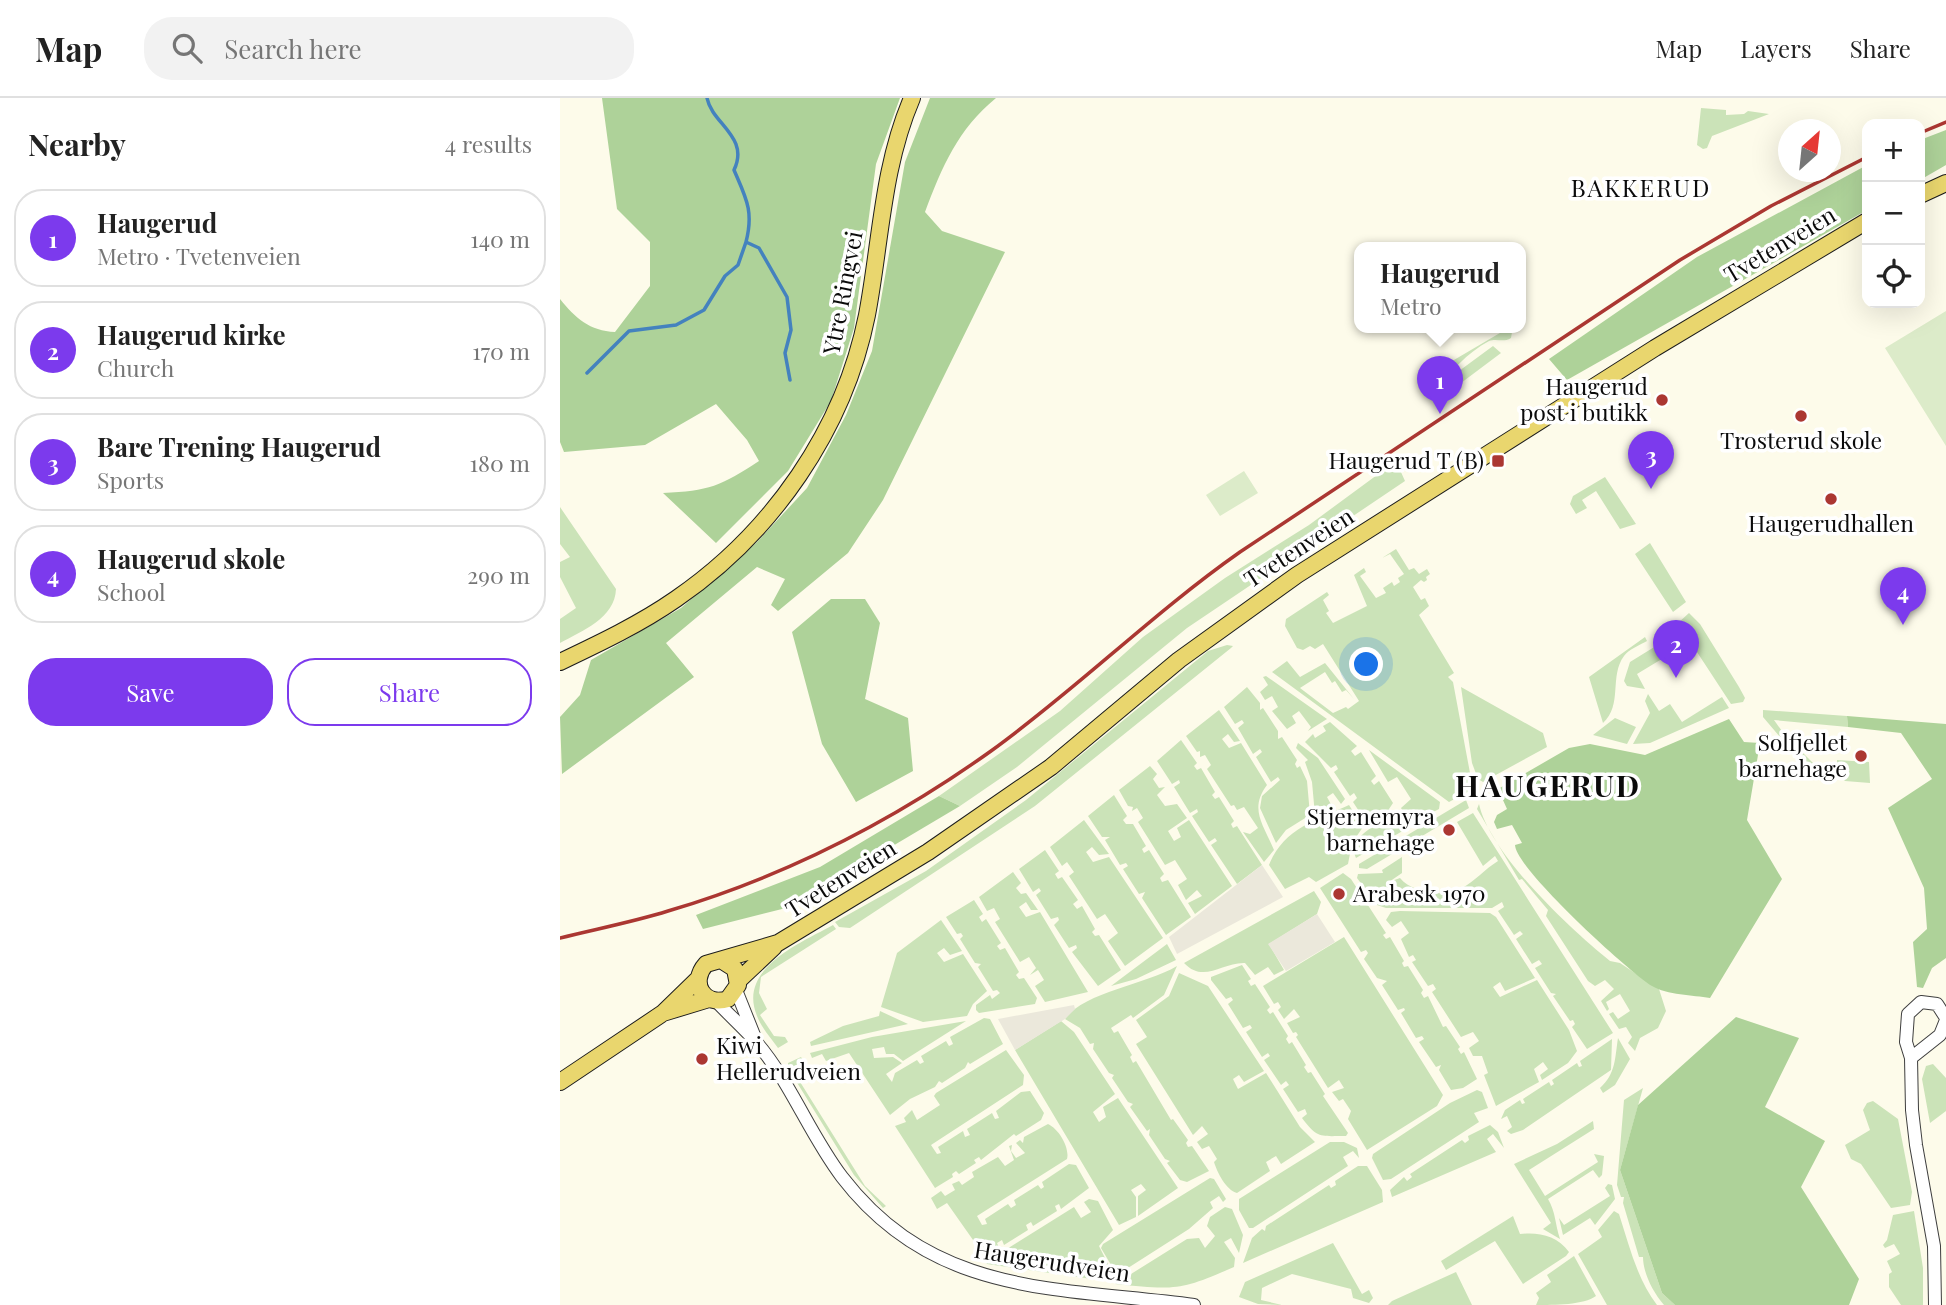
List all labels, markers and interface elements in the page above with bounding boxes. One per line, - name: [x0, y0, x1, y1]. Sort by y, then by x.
- search box: [144, 17, 634, 80]
- text: Map: [35, 26, 102, 70]
- icon: search: [168, 29, 206, 67]
- text: Search here: [224, 31, 362, 66]
- text: Map: [1656, 32, 1702, 64]
- text: Layers: [1740, 32, 1812, 64]
- text: Share: [1850, 32, 1911, 64]
- north arrow: [1778, 119, 1841, 182]
- map controls: [1862, 119, 1925, 308]
- button: +: [1862, 119, 1925, 182]
- text: Nearby: [28, 124, 126, 164]
- text: 4 results: [445, 128, 532, 159]
- district label: BAKKERUD: [1571, 171, 1711, 203]
- button: −: [1862, 182, 1925, 245]
- street label: Tvetenveien: [1718, 198, 1841, 289]
- text: Haugerud: [97, 205, 217, 240]
- text: 1: [49, 223, 57, 254]
- text: 140 m: [470, 223, 530, 254]
- street label: Ytre Ringvei: [814, 228, 869, 358]
- text: Metro · Tvetenveien: [97, 240, 301, 271]
- popup: [1354, 242, 1526, 333]
- button: locate: [1862, 245, 1925, 308]
- text: Haugerud: [1380, 255, 1500, 290]
- text: Metro: [1380, 290, 1442, 321]
- text: Haugerud kirke: [97, 317, 286, 352]
- text: 2: [47, 335, 59, 366]
- text: 170 m: [472, 335, 530, 366]
- text: Church: [97, 352, 174, 383]
- pin: 1: [1417, 356, 1463, 414]
- place label: Haugerud post i butikk: [1520, 370, 1648, 427]
- marker: Haugerud post i butikk: [1654, 392, 1670, 408]
- marker: Trosterud skole: [1793, 408, 1809, 424]
- place label: Trosterud skole: [1720, 424, 1882, 455]
- text: Bare Trening Haugerud: [97, 429, 381, 464]
- pin: 3: [1628, 431, 1674, 489]
- place label: Haugerud T (B): [1329, 444, 1484, 475]
- text: 3: [47, 447, 59, 478]
- text: 180 m: [470, 447, 530, 478]
- marker: Haugerud T (B): [1490, 453, 1506, 469]
- text: Sports: [97, 464, 164, 495]
- marker: Haugerudhallen: [1823, 491, 1839, 507]
- street label: Tvetenveien: [1237, 500, 1359, 594]
- place label: Haugerudhallen: [1748, 507, 1914, 538]
- text: Haugerud skole: [97, 541, 285, 576]
- text: 4: [47, 559, 59, 590]
- text: 290 m: [467, 559, 530, 590]
- pin: 4: [1880, 567, 1926, 625]
- text: School: [97, 576, 166, 607]
- pin: 2: [1653, 620, 1699, 678]
- your location: [1349, 647, 1383, 681]
- button: Save: [28, 658, 273, 726]
- button: Share: [287, 658, 532, 726]
- place label: Solfjellet barnehage: [1738, 726, 1848, 783]
- marker: Solfjellet barnehage: [1853, 748, 1869, 764]
- district label: HAUGERUD: [1455, 765, 1641, 805]
- place label: Stjernemyra barnehage: [1307, 800, 1436, 857]
- marker: Stjernemyra barnehage: [1441, 822, 1457, 838]
- street label: Tvetenveien: [779, 831, 902, 924]
- place label: Arabesk 1970: [1352, 877, 1486, 908]
- marker: Arabesk 1970: [1331, 886, 1347, 902]
- place label: Kiwi Hellerudveien: [716, 1029, 861, 1086]
- marker: Kiwi Hellerudveien: [694, 1051, 710, 1067]
- street label: Haugerudveien: [972, 1233, 1133, 1288]

